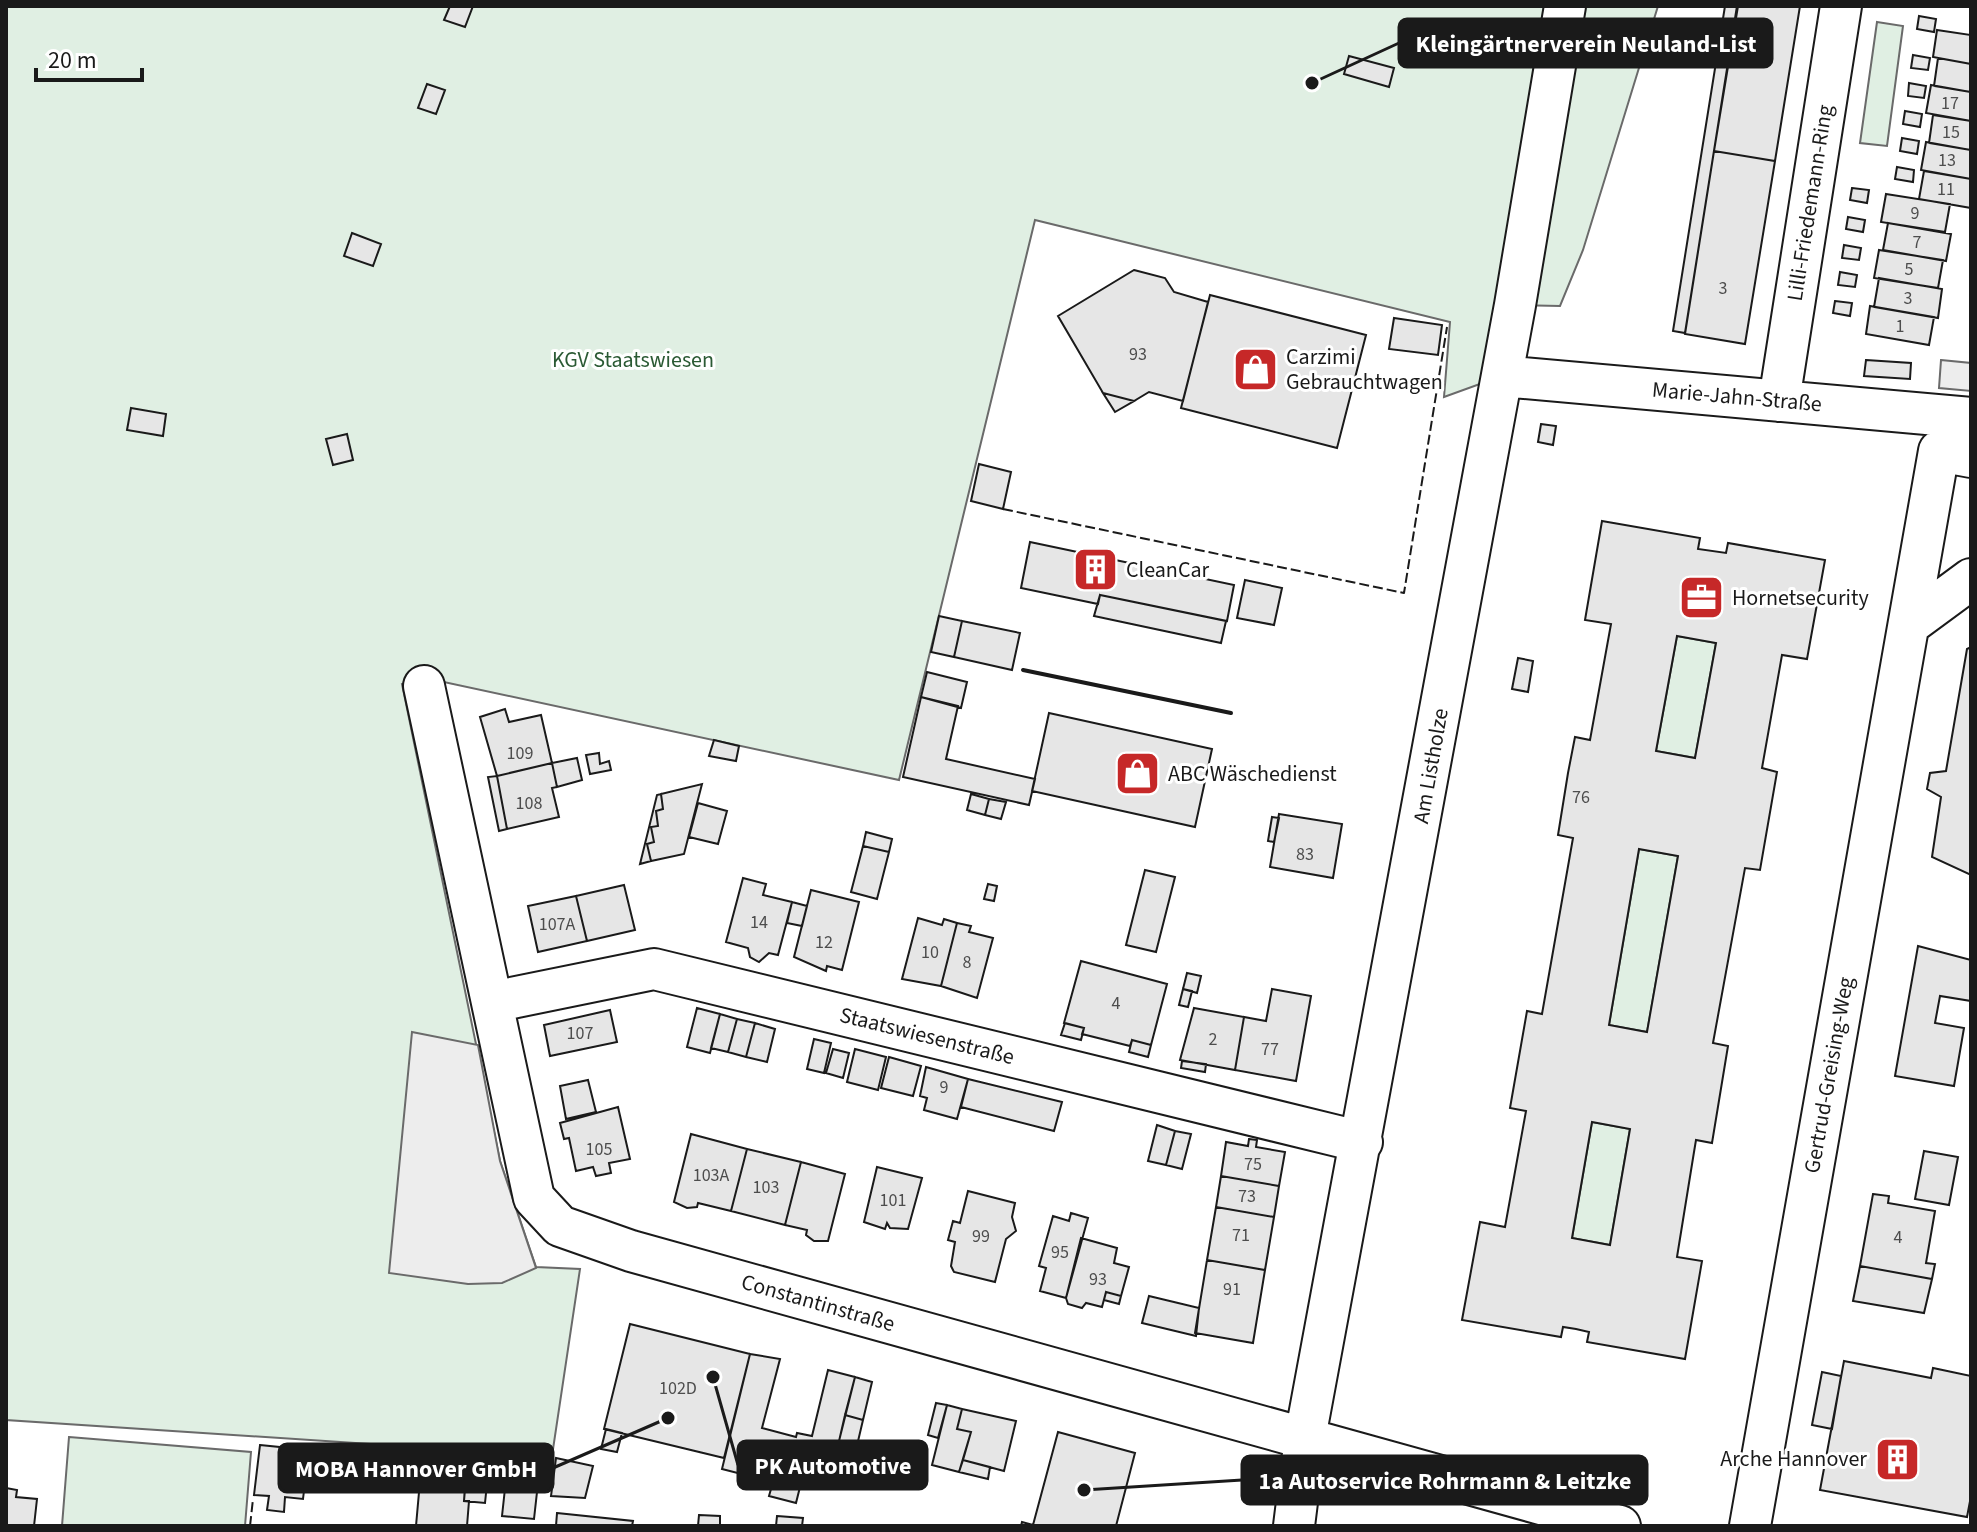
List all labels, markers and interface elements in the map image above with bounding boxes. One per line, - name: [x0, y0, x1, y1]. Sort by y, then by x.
- callout: Kleingärtnerverein Neuland-List: [1399, 19, 1772, 67]
- text: Kleingärtnerverein Neuland-List: [1415, 27, 1757, 62]
- scale bar: [36, 32, 142, 82]
- text: 20 m: [48, 43, 97, 78]
- house number: 17: [1941, 91, 1959, 116]
- street label: Lilli-Friedemann-Ring: [1779, 103, 1841, 303]
- house number: 15: [1942, 120, 1960, 145]
- house number: 13: [1938, 148, 1956, 173]
- house number: 11: [1937, 177, 1955, 202]
- house number: 9: [1911, 201, 1920, 226]
- house number: 7: [1913, 230, 1922, 255]
- house number: 5: [1905, 257, 1914, 282]
- house number: 3: [1719, 276, 1728, 301]
- house number: 3: [1904, 286, 1913, 311]
- house number: 1: [1896, 314, 1904, 339]
- place label: Carzimi Gebrauchtwagen: [1286, 341, 1443, 398]
- house number: 93: [1129, 342, 1147, 367]
- park label: KGV Staatswiesen: [552, 344, 714, 376]
- shop icon: Carzimi Gebrauchtwagen: [1231, 346, 1279, 394]
- street label: Marie-Jahn-Straße: [1651, 374, 1823, 420]
- building icon: CleanCar: [1071, 546, 1119, 594]
- place label: CleanCar: [1126, 554, 1210, 586]
- office icon: Hornetsecurity: [1677, 574, 1725, 622]
- place label: Hornetsecurity: [1732, 582, 1869, 614]
- street label: Am Listholze: [1405, 706, 1457, 826]
- house number: 109: [507, 741, 533, 766]
- shop icon: ABC Wäschedienst: [1113, 750, 1161, 798]
- place label: ABC Wäschedienst: [1168, 758, 1337, 790]
- house number: 76: [1572, 785, 1590, 810]
- house number: 108: [516, 791, 542, 816]
- house number: 83: [1296, 842, 1314, 867]
- house number: 14: [750, 910, 768, 935]
- house number: 107A: [539, 912, 576, 937]
- house number: 12: [815, 930, 833, 955]
- house number: 10: [921, 940, 939, 965]
- house number: 8: [963, 950, 972, 975]
- street label: Gertrud-Greising-Weg: [1796, 974, 1862, 1176]
- house number: 4: [1112, 991, 1121, 1016]
- street label: Staatswiesenstraße: [836, 999, 1018, 1073]
- house number: 107: [567, 1021, 593, 1046]
- house number: 2: [1209, 1027, 1218, 1052]
- house number: 77: [1261, 1037, 1279, 1062]
- house number: 9: [940, 1075, 949, 1100]
- house number: 105: [586, 1137, 612, 1162]
- house number: 75: [1244, 1152, 1262, 1177]
- house number: 103A: [693, 1163, 730, 1188]
- house number: 103: [753, 1175, 779, 1200]
- house number: 73: [1238, 1184, 1256, 1209]
- house number: 101: [880, 1188, 906, 1213]
- house number: 71: [1232, 1223, 1250, 1248]
- house number: 99: [972, 1224, 990, 1249]
- house number: 4: [1894, 1225, 1903, 1250]
- house number: 95: [1051, 1240, 1069, 1265]
- street label: Constantinstraße: [738, 1266, 899, 1340]
- house number: 93: [1089, 1267, 1107, 1292]
- house number: 91: [1223, 1277, 1241, 1302]
- house number: 102D: [659, 1376, 697, 1401]
- building icon: Arche Hannover: [1874, 1435, 1922, 1483]
- callout: PK Automotive: [738, 1441, 927, 1489]
- place label: Arche Hannover: [1720, 1443, 1867, 1475]
- callout: MOBA Hannover GmbH: [279, 1444, 553, 1492]
- text: PK Automotive: [754, 1449, 912, 1484]
- text: MOBA Hannover GmbH: [295, 1452, 537, 1487]
- callout: 1a Autoservice Rohrmann & Leitzke: [1242, 1456, 1647, 1504]
- text: 1a Autoservice Rohrmann & Leitzke: [1259, 1464, 1631, 1499]

